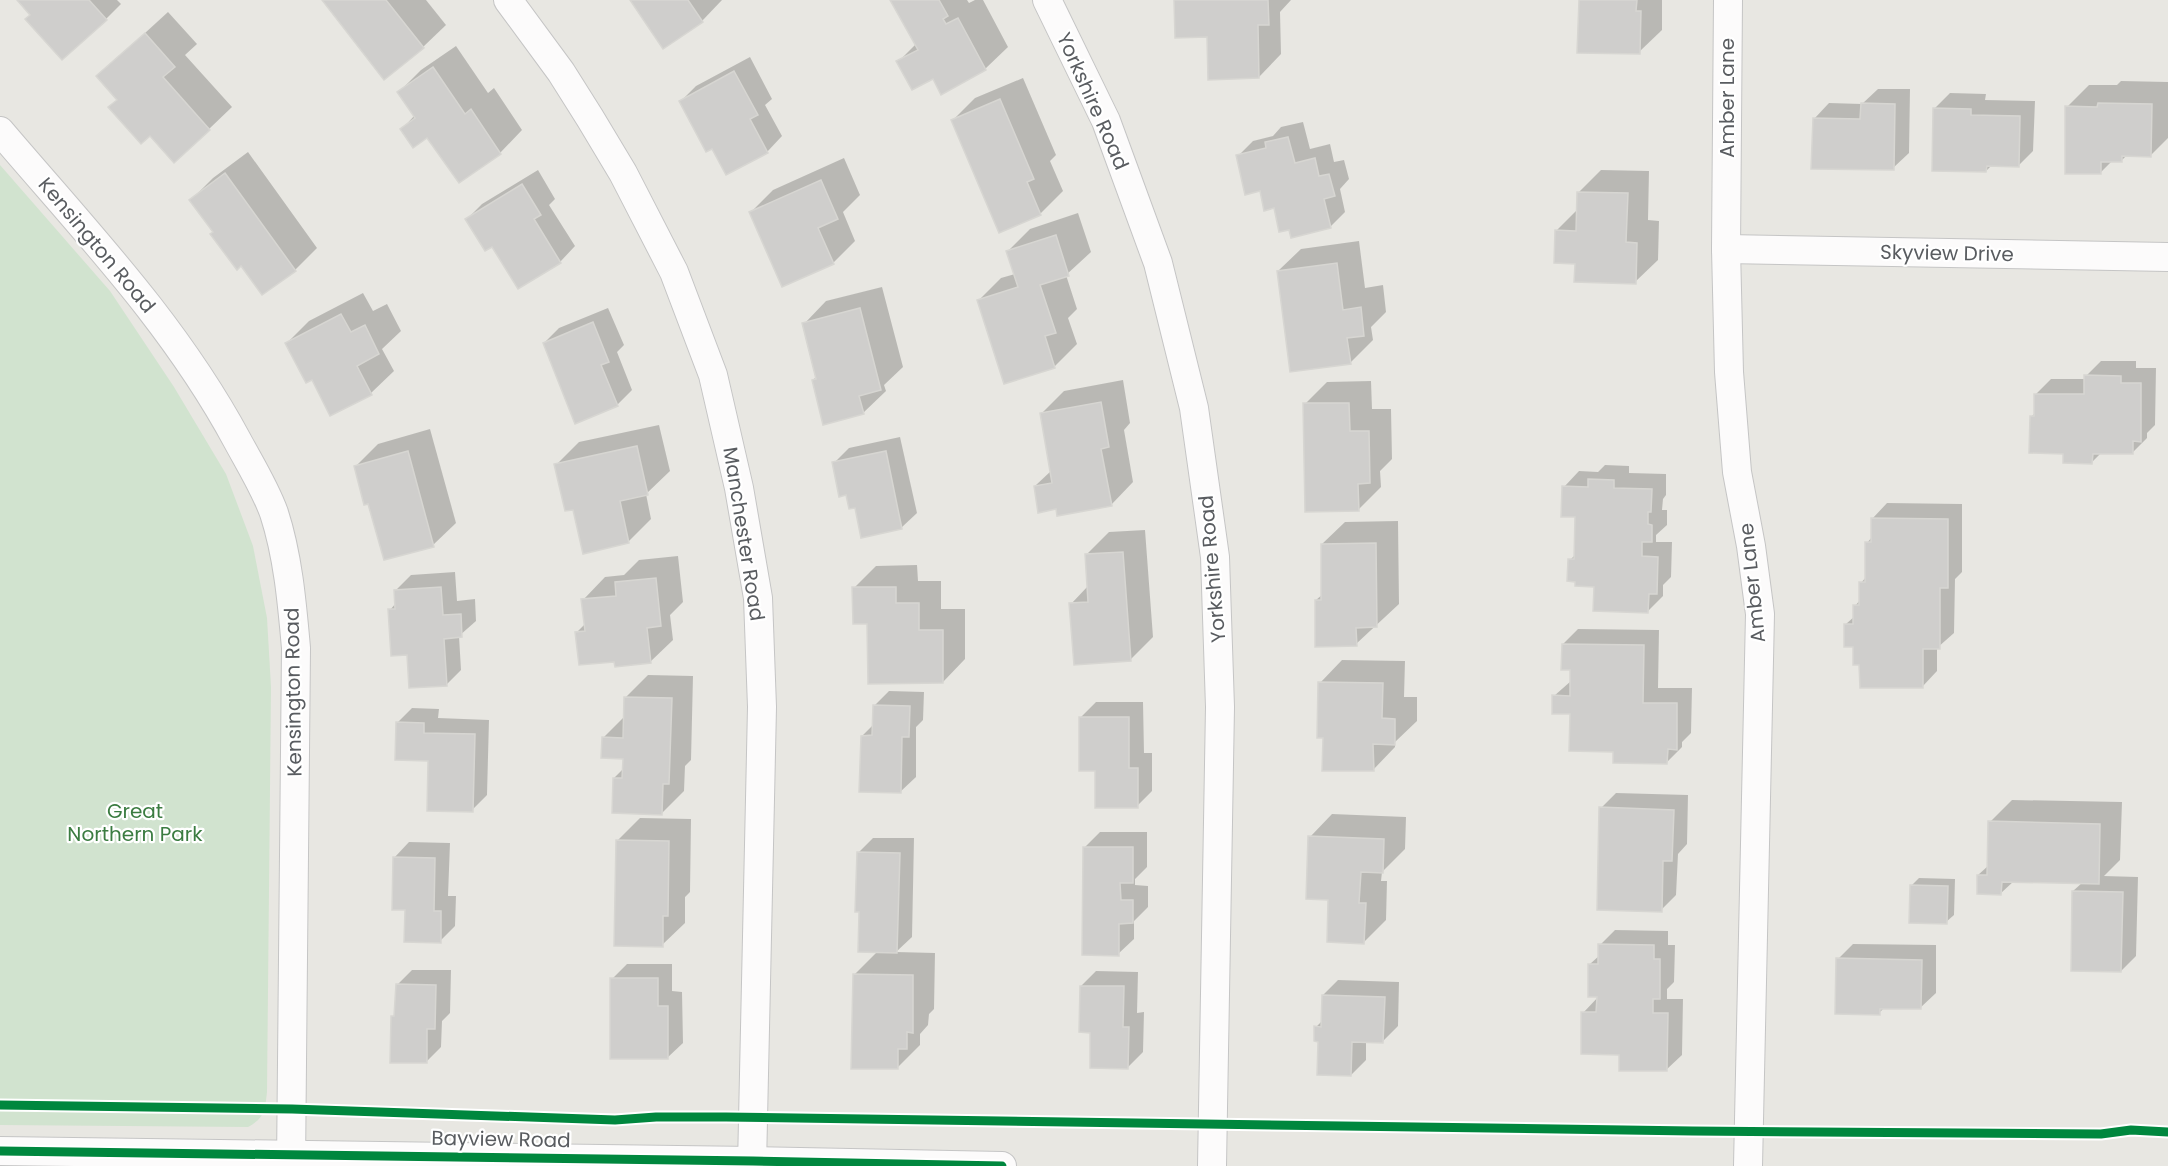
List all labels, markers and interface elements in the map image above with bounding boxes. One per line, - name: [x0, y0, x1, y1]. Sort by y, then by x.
- street label: Yorkshire Road: [1050, 28, 1136, 174]
- street label: Amber Lane: [1713, 38, 1741, 158]
- street label: Kensington Road: [32, 171, 162, 319]
- street label: Skyview Drive: [1880, 238, 2014, 268]
- street label: Manchester Road: [716, 445, 772, 623]
- street label: Yorkshire Road: [1192, 494, 1232, 644]
- street label: Amber Lane: [1732, 522, 1772, 644]
- street label: Kensington Road: [278, 607, 308, 777]
- park label: Great Northern Park: [67, 797, 203, 848]
- street label: Bayview Road: [431, 1124, 571, 1154]

